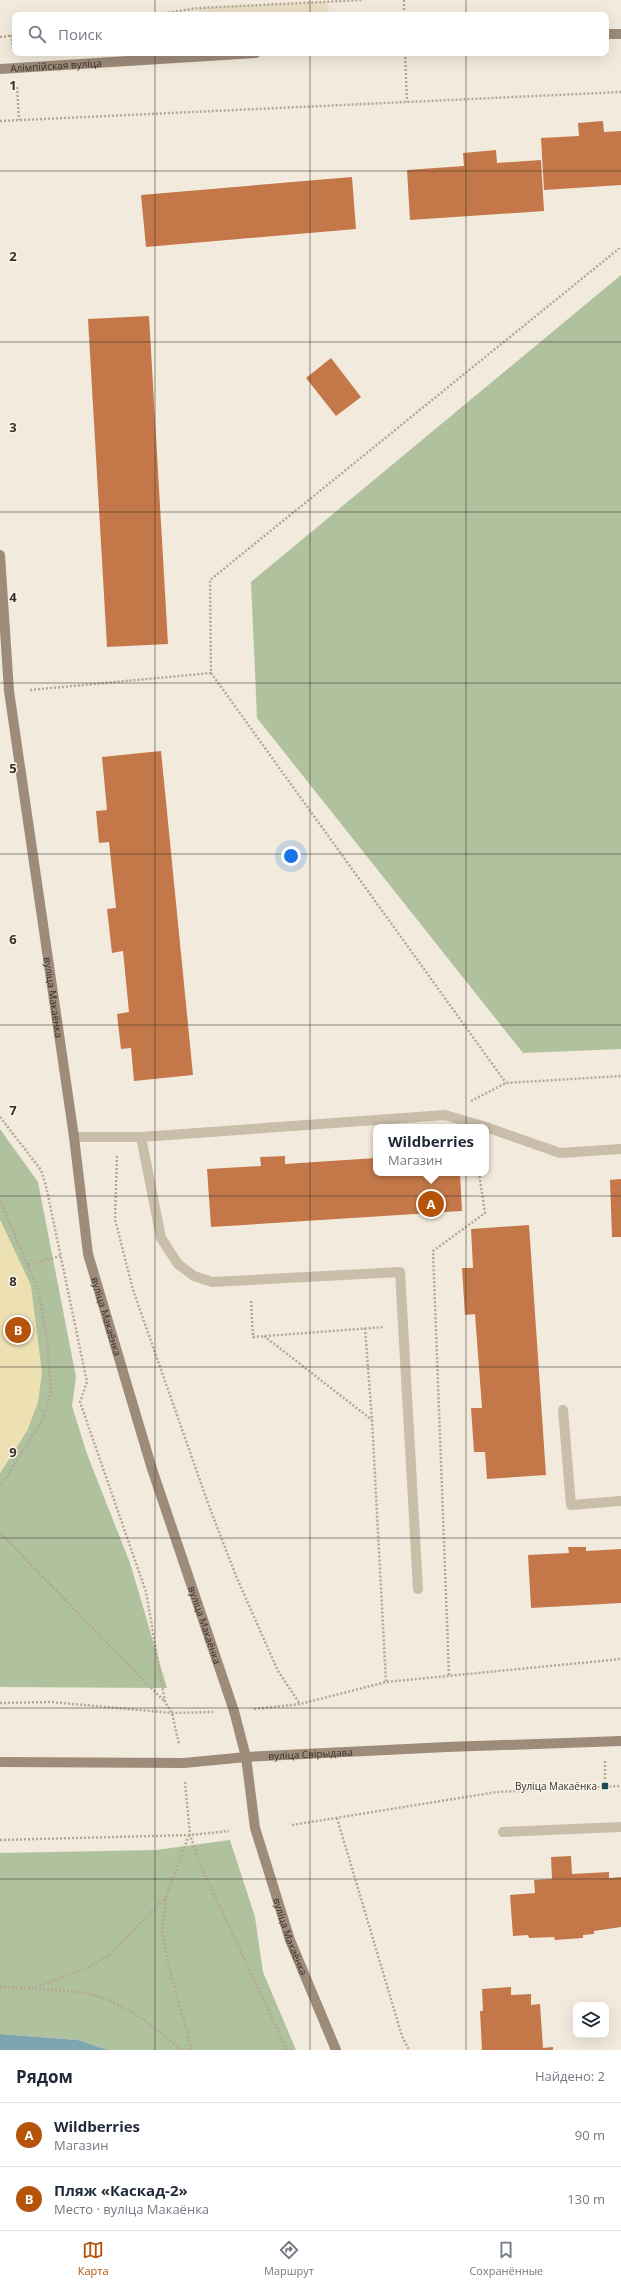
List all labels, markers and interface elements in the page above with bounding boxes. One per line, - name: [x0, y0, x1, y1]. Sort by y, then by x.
- search box: [12, 12, 609, 56]
- icon: search: [26, 23, 48, 45]
- text: Поиск: [58, 24, 102, 44]
- street label: Алімпійская вуліца: [10, 56, 102, 75]
- text: 1: [9, 76, 17, 94]
- text: 2: [9, 247, 17, 265]
- text: 3: [9, 418, 17, 436]
- text: 4: [9, 588, 17, 606]
- text: 5: [9, 759, 17, 777]
- your location: [281, 846, 301, 866]
- text: 6: [9, 930, 17, 948]
- street label: вуліца Макаёнка: [41, 956, 66, 1039]
- text: 7: [9, 1101, 17, 1119]
- popup: [373, 1124, 489, 1176]
- text: Wildberries: [388, 1131, 474, 1151]
- text: Магазин: [388, 1151, 443, 1169]
- pin: A: [418, 1189, 444, 1219]
- text: 8: [9, 1272, 17, 1290]
- street label: вуліца Макаёнка: [88, 1275, 125, 1357]
- pin: B: [5, 1315, 31, 1345]
- text: 9: [9, 1443, 17, 1461]
- street label: вуліца Макаёнка: [185, 1584, 225, 1666]
- street label: вуліца Свірыдава: [268, 1745, 353, 1763]
- place label: Вуліца Макаёнка: [515, 1779, 597, 1793]
- marker: Вуліца Макаёнка: [600, 1781, 610, 1791]
- street label: вуліца Макаёнка: [270, 1896, 311, 1977]
- map controls: [573, 2002, 609, 2038]
- button: layers: [573, 2002, 609, 2038]
- text: Рядом: [16, 2065, 73, 2088]
- text: Найдено: 2: [535, 2067, 605, 2085]
- text: Wildberries: [54, 2116, 140, 2136]
- text: A: [25, 2126, 33, 2144]
- text: 90 m: [575, 2126, 605, 2144]
- text: Магазин: [54, 2136, 109, 2154]
- text: Пляж «Каскад-2»: [54, 2180, 188, 2200]
- text: B: [25, 2190, 33, 2208]
- text: 130 m: [567, 2190, 605, 2208]
- text: Место · вуліца Макаёнка: [54, 2200, 209, 2218]
- tab: Карта: [78, 2239, 109, 2278]
- tab: Маршрут: [264, 2239, 314, 2278]
- tab: Сохранённые: [469, 2239, 543, 2278]

